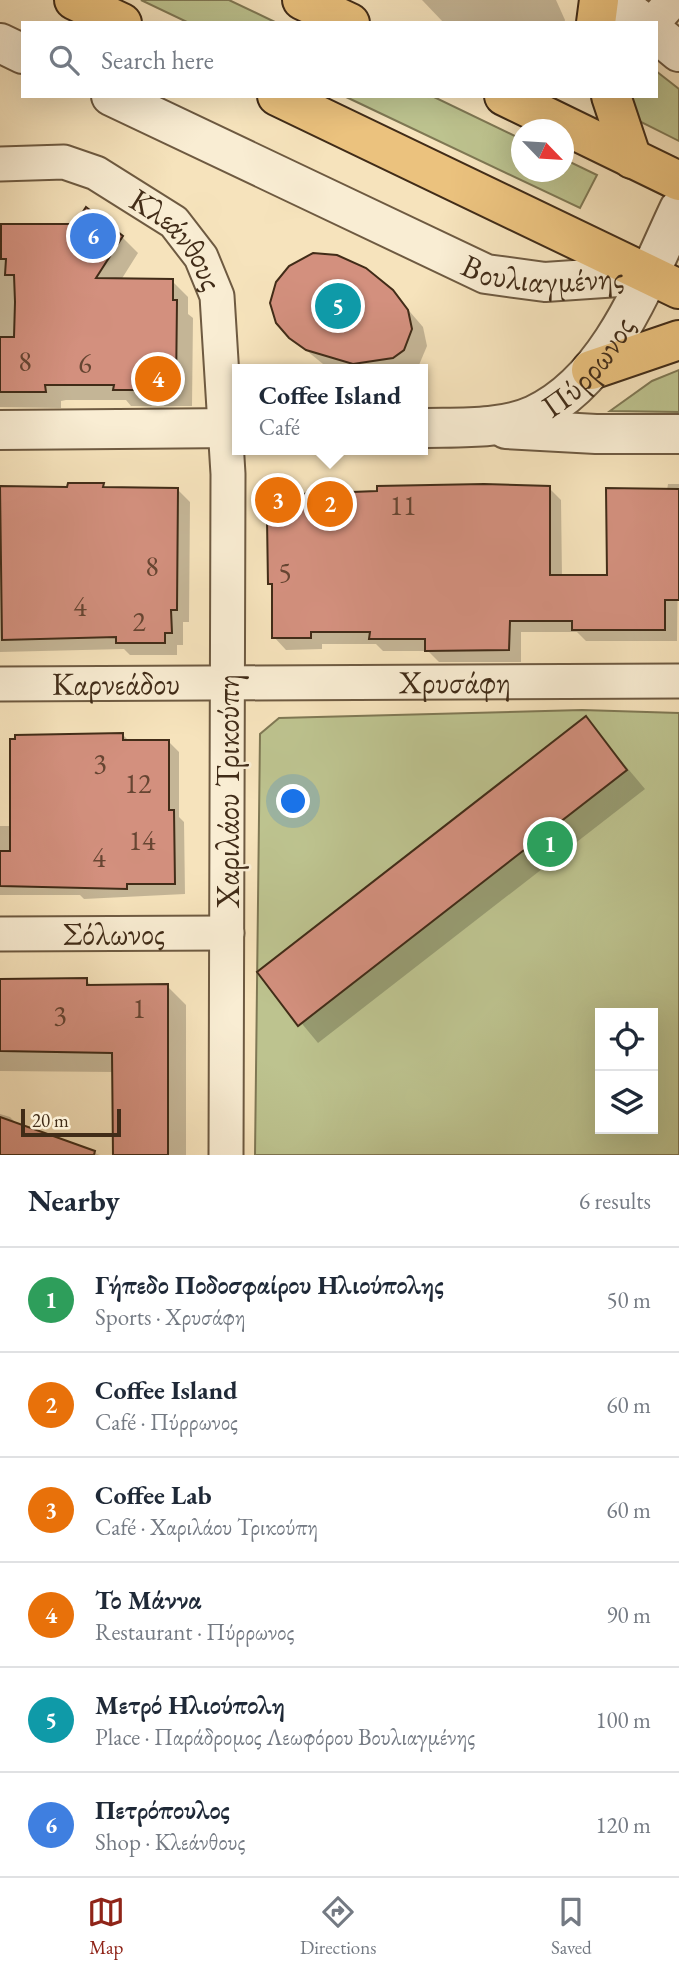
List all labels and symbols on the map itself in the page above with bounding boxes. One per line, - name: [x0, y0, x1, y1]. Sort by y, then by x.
- north arrow: [511, 119, 574, 182]
- street label: Κλεάνθους: [122, 179, 233, 296]
- pin: 6: [70, 210, 116, 262]
- street label: Βουλιαγμένης: [455, 244, 625, 303]
- pin: 5: [315, 280, 361, 332]
- street label: Πύρρωνος: [533, 309, 644, 427]
- house number: 8: [18, 343, 32, 379]
- house number: 6: [78, 345, 92, 381]
- pin: 4: [135, 353, 181, 405]
- pin: 3: [255, 474, 301, 526]
- pin: 2: [307, 478, 353, 530]
- house number: 11: [390, 487, 416, 523]
- house number: 8: [145, 548, 159, 584]
- house number: 5: [278, 554, 292, 590]
- house number: 4: [73, 588, 87, 624]
- house number: 2: [132, 603, 146, 639]
- street label: Χρυσάφη: [398, 661, 511, 703]
- street label: Καρνεάδου: [52, 662, 180, 705]
- street label: Χαριλάου Τρικούπη: [207, 674, 249, 909]
- house number: 3: [93, 745, 107, 781]
- house number: 12: [125, 765, 152, 801]
- your location: [276, 784, 310, 818]
- pin: 1: [527, 818, 573, 870]
- house number: 14: [129, 822, 156, 858]
- house number: 4: [92, 839, 106, 875]
- street label: Σόλωνος: [63, 912, 165, 955]
- house number: 1: [132, 990, 146, 1026]
- house number: 3: [53, 997, 67, 1033]
- scale bar: [21, 1106, 121, 1138]

